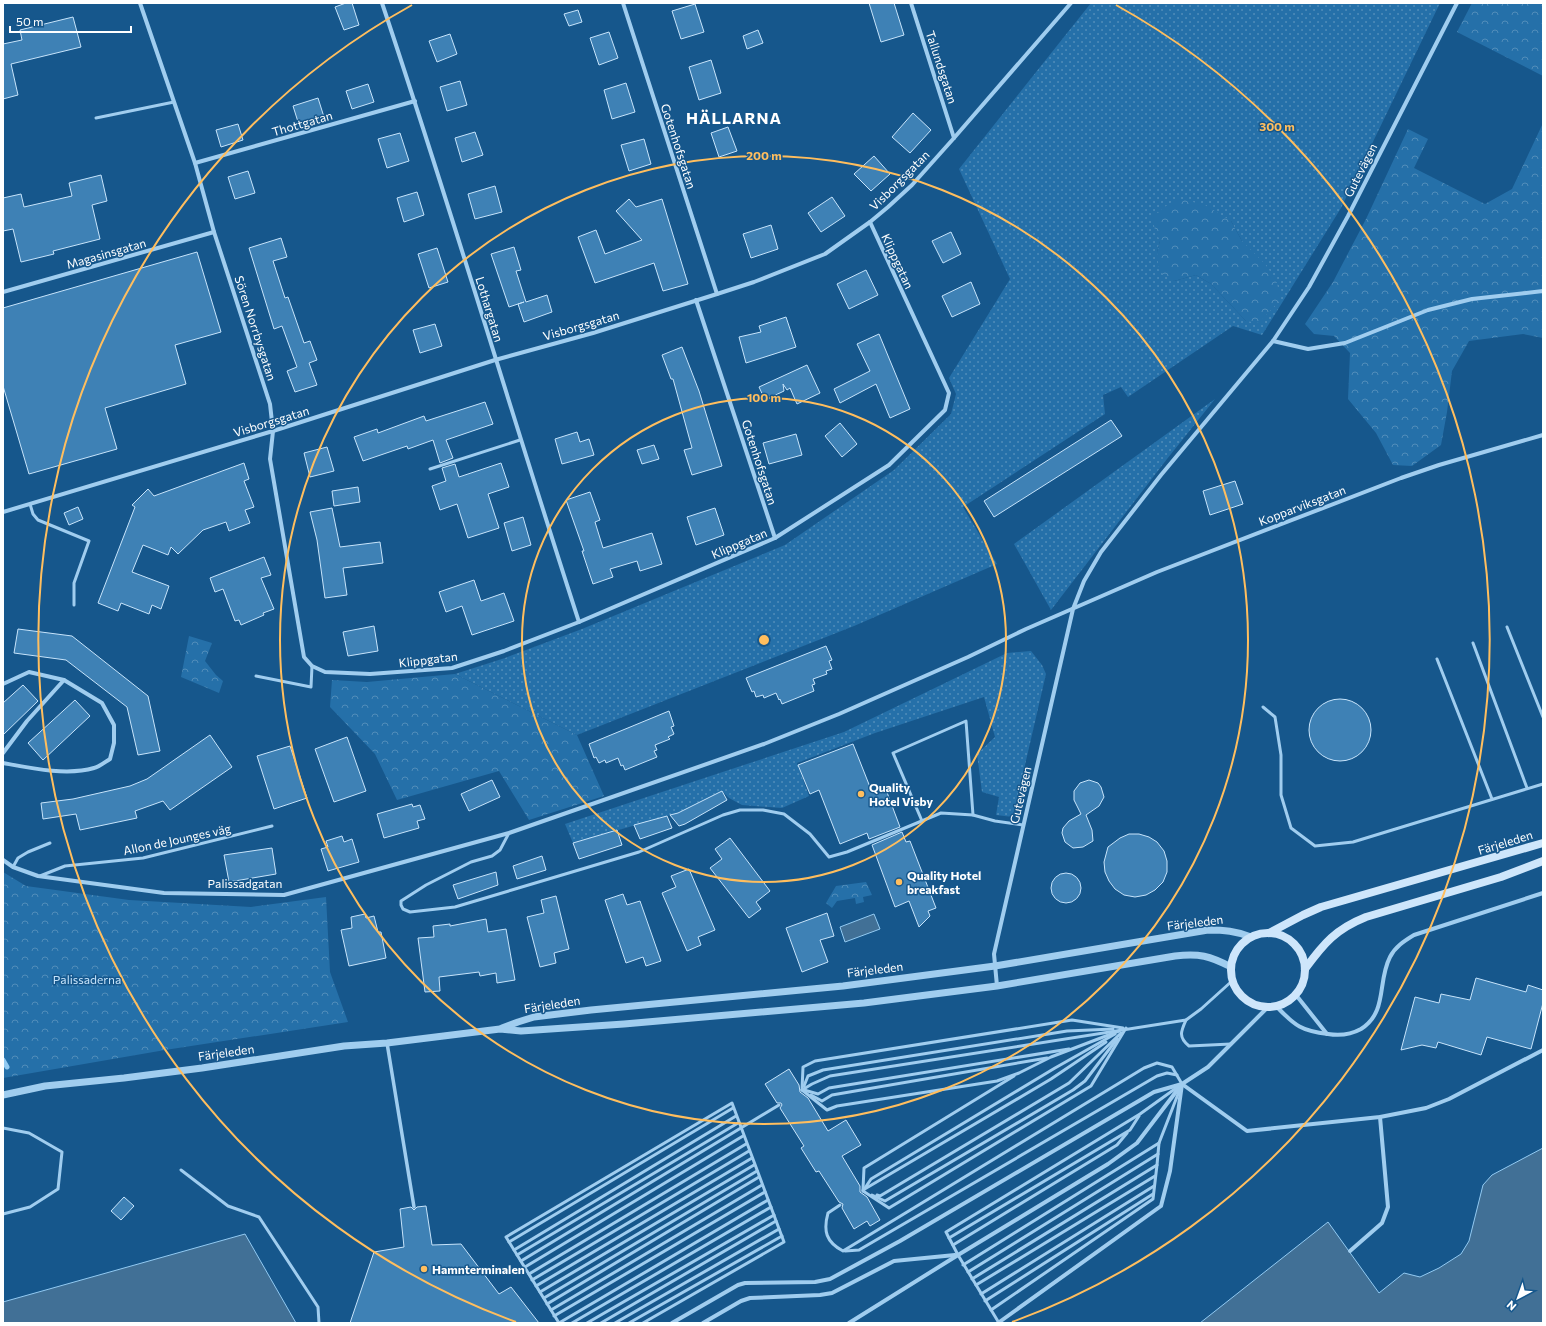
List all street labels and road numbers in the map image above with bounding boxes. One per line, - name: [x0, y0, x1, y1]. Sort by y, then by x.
- street label: Tallundsgatan: [924, 29, 960, 105]
- street label: Gotenhofsgatan: [659, 102, 699, 190]
- street label: Thottgatan: [270, 108, 334, 138]
- street label: Gutevägen: [1341, 141, 1379, 199]
- street label: Visborgsgatan: [866, 147, 932, 213]
- street label: Klippgatan: [879, 231, 917, 291]
- street label: Magasinsgatan: [65, 235, 147, 271]
- street label: Sören Norrbysgatan: [232, 274, 280, 382]
- street label: Lothargatan: [473, 275, 507, 343]
- street label: Visborgsgatan: [541, 307, 621, 343]
- street label: Visborgsgatan: [231, 403, 311, 439]
- street label: Gotenhofsgatan: [740, 418, 780, 506]
- street label: Kopparviksgatan: [1257, 482, 1347, 528]
- street label: Klippgatan: [709, 525, 769, 561]
- street label: Klippgatan: [398, 648, 458, 670]
- street label: Gutevägen: [1007, 765, 1033, 825]
- street label: Allon de Jounges väg: [122, 821, 233, 858]
- street label: Färjeleden: [1476, 827, 1534, 857]
- street label: Palissadgatan: [208, 876, 282, 890]
- street label: Färjeleden: [1166, 912, 1224, 932]
- street label: Färjeleden: [846, 959, 904, 979]
- street label: Färjeleden: [523, 993, 581, 1015]
- street label: Färjeleden: [197, 1041, 255, 1063]

